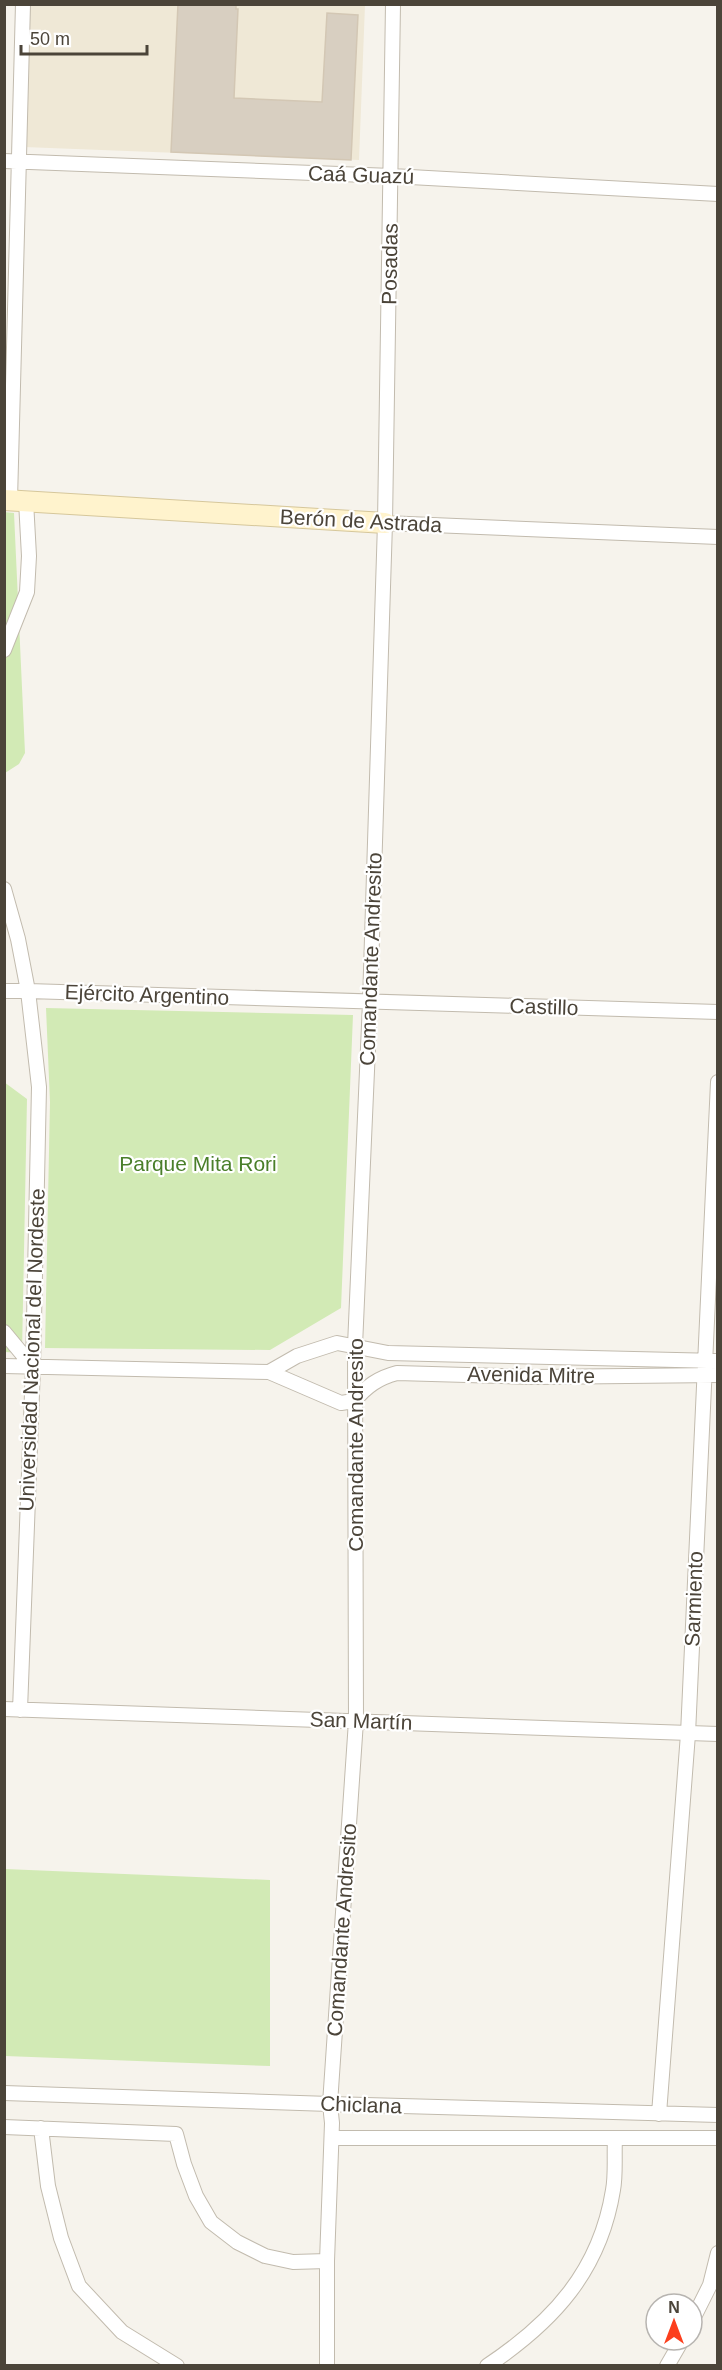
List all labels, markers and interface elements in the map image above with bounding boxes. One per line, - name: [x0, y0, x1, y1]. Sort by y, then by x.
- scale bar: [21, 18, 147, 56]
- text: 50 m: [30, 29, 70, 49]
- street label: Caá Guazú: [308, 161, 415, 188]
- street label: Posadas: [377, 223, 402, 305]
- street label: Berón de Astrada: [279, 505, 443, 536]
- street label: Comandante Andresito: [355, 852, 386, 1066]
- street label: Ejército Argentino: [64, 980, 230, 1009]
- street label: Castillo: [509, 994, 579, 1019]
- park label: Parque Mita Rori: [119, 1152, 277, 1175]
- street label: Universidad Nacional del Nordeste: [14, 1188, 49, 1512]
- street label: Comandante Andresito: [344, 1338, 367, 1552]
- street label: Avenida Mitre: [467, 1362, 595, 1387]
- street label: Sarmiento: [680, 1551, 707, 1647]
- street label: San Martín: [309, 1707, 413, 1734]
- street label: Comandante Andresito: [323, 1823, 360, 2037]
- street label: Chiclana: [320, 2092, 403, 2117]
- north arrow: [644, 2292, 704, 2352]
- text: N: [668, 2299, 680, 2316]

